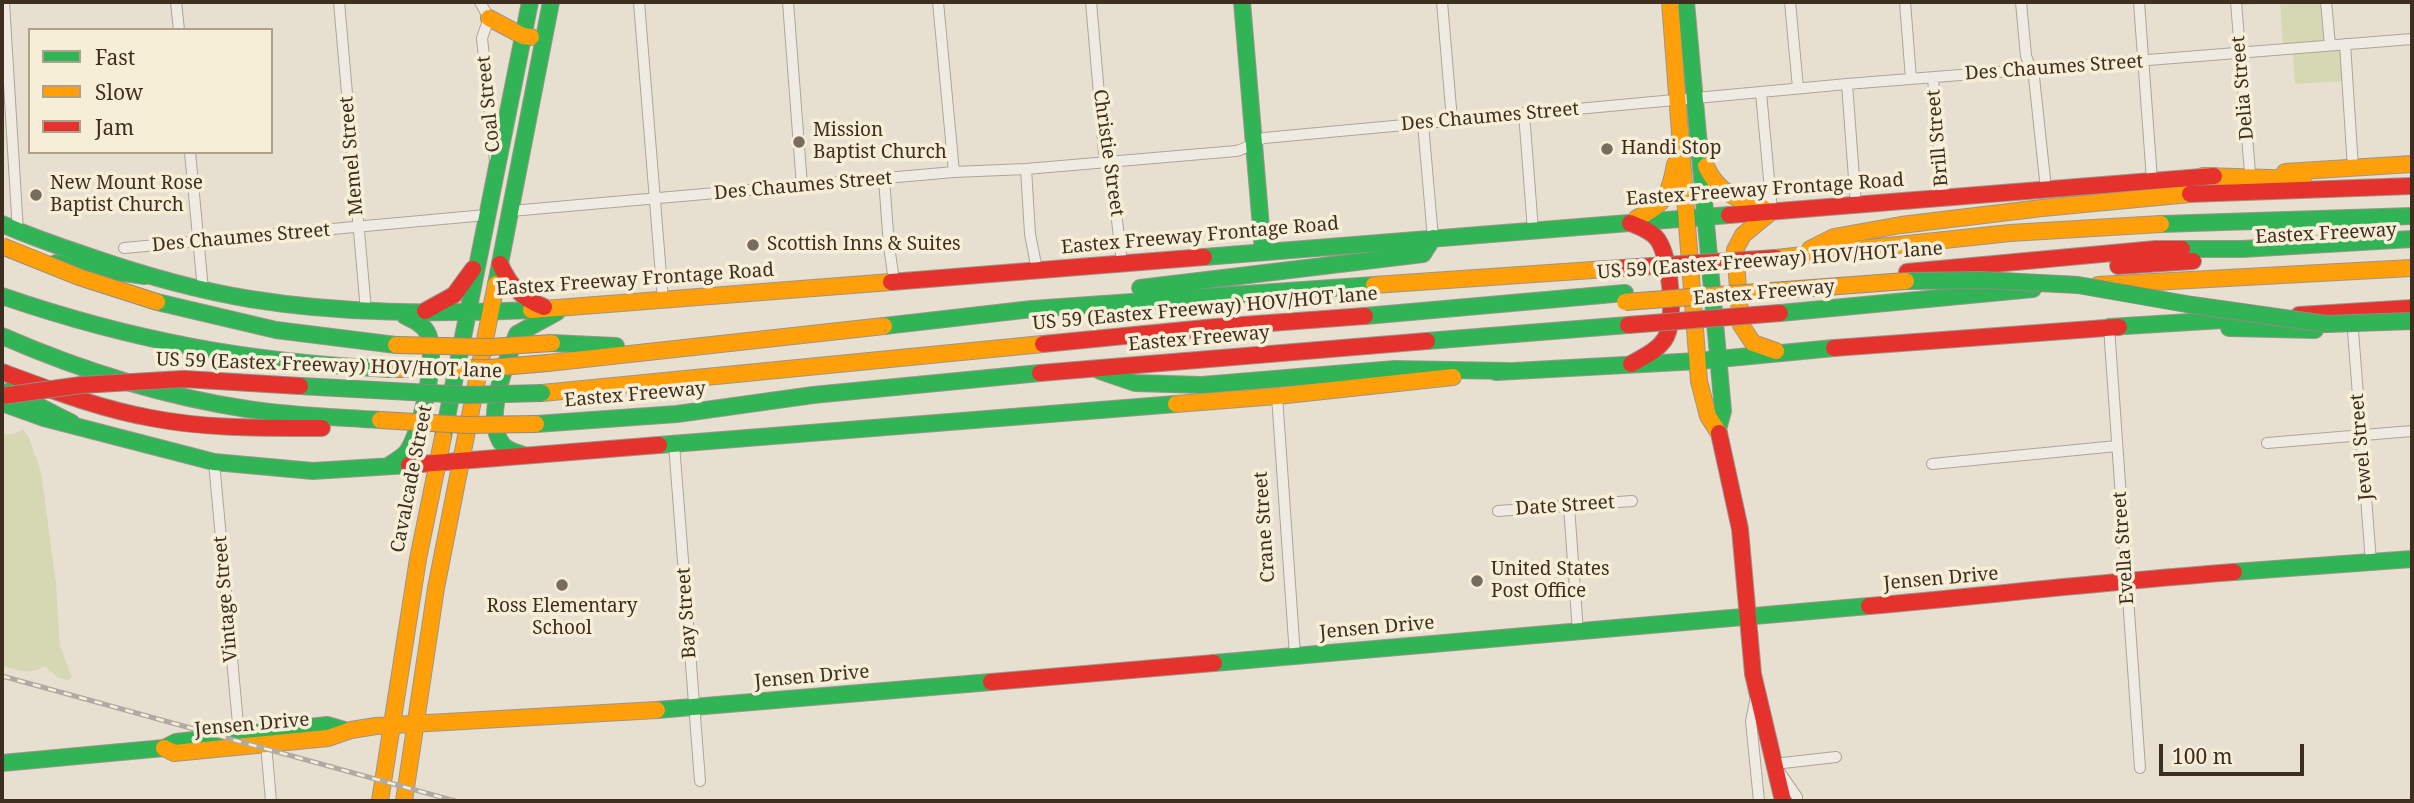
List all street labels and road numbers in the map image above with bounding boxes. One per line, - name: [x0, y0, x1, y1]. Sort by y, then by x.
- street label: Delia Street: [2227, 35, 2259, 141]
- street label: Des Chaumes Street: [1964, 50, 2144, 86]
- street label: Coal Street: [473, 55, 505, 153]
- street label: Christie Street: [1088, 88, 1128, 218]
- street label: Brill Street: [1922, 89, 1954, 187]
- street label: Memel Street: [335, 95, 369, 217]
- street label: Des Chaumes Street: [1400, 98, 1580, 136]
- street label: Des Chaumes Street: [713, 167, 893, 205]
- street label: Eastex Freeway Frontage Road: [1625, 169, 1905, 211]
- street label: Eastex Freeway Frontage Road: [1060, 213, 1340, 259]
- street label: Des Chaumes Street: [151, 219, 331, 257]
- street label: Eastex Freeway: [2255, 219, 2397, 249]
- street label: US 59 (Eastex Freeway) HOV/HOT lane: [1596, 238, 1944, 284]
- street label: Eastex Freeway Frontage Road: [495, 259, 775, 301]
- street label: Eastex Freeway: [1692, 275, 1836, 311]
- street label: US 59 (Eastex Freeway) HOV/HOT lane: [1031, 283, 1379, 335]
- street label: Eastex Freeway: [1127, 321, 1271, 357]
- street label: US 59 (Eastex Freeway) HOV/HOT lane: [155, 349, 503, 383]
- street label: Eastex Freeway: [563, 377, 707, 413]
- street label: Jewel Street: [2346, 393, 2378, 501]
- street label: Cavalcade Street: [387, 403, 437, 555]
- street label: Crane Street: [1250, 471, 1280, 583]
- street label: Date Street: [1515, 491, 1615, 521]
- street label: Evella Street: [2109, 491, 2139, 605]
- street label: Vintage Street: [209, 535, 243, 663]
- street label: Jensen Drive: [1883, 563, 1999, 595]
- street label: Bay Street: [672, 567, 702, 659]
- street label: Jensen Drive: [1319, 612, 1435, 644]
- street label: Jensen Drive: [754, 661, 870, 693]
- street label: Jensen Drive: [194, 709, 310, 741]

